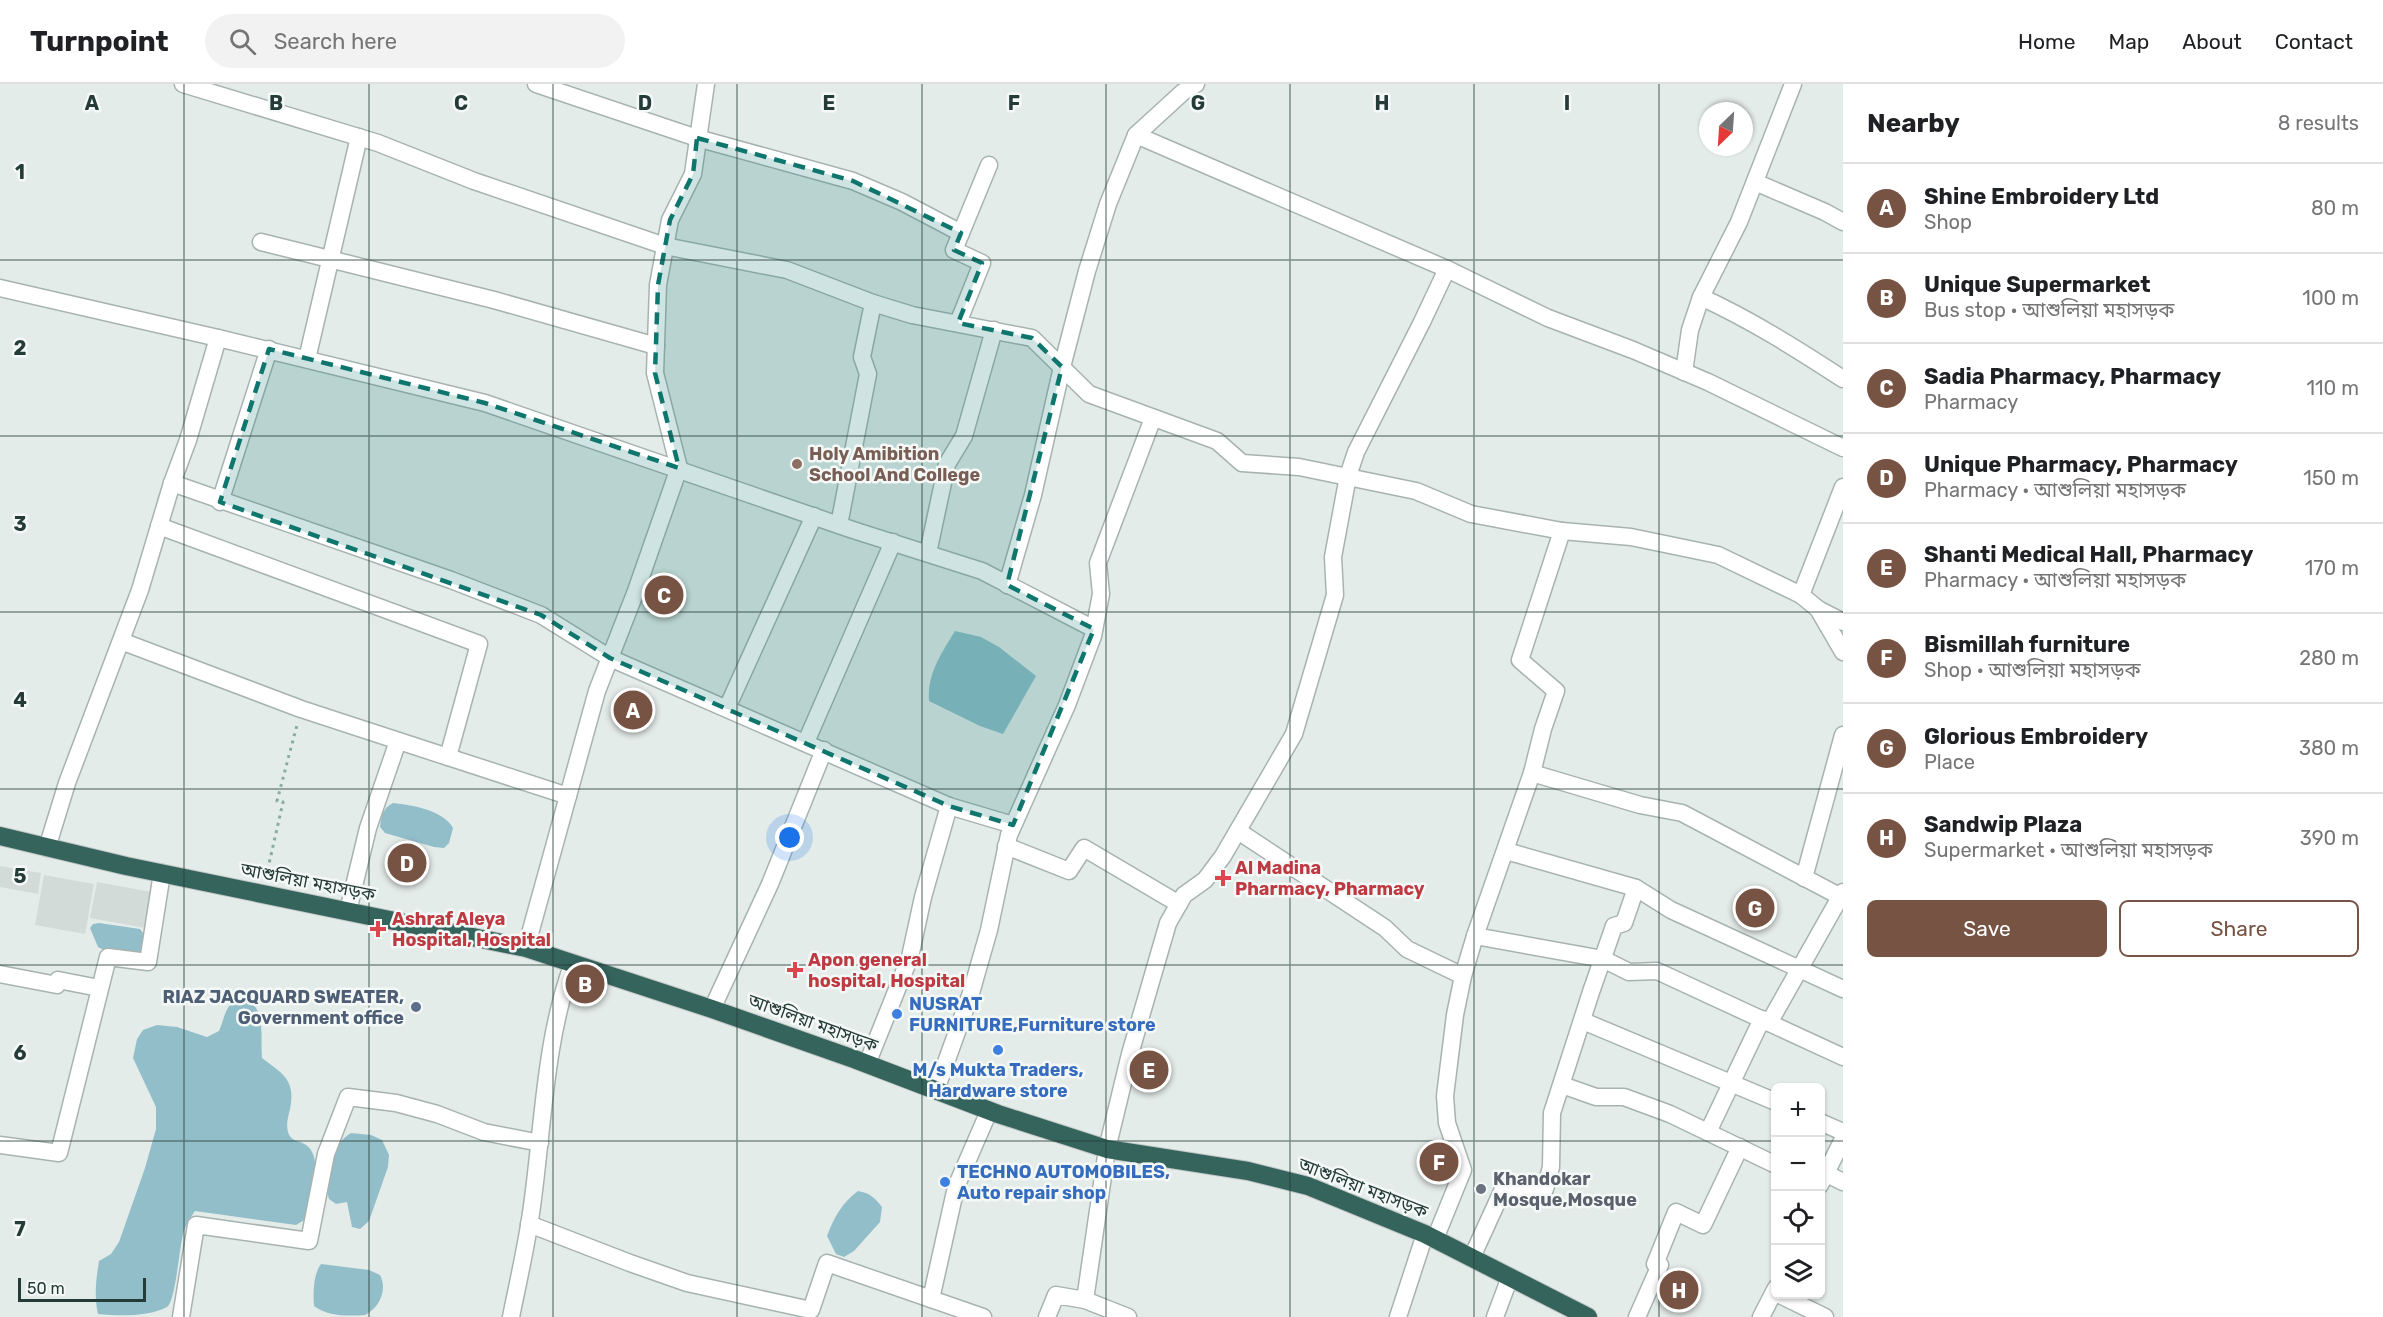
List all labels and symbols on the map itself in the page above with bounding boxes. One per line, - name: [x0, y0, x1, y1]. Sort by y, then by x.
- text: A: [85, 91, 100, 115]
- text: B: [269, 91, 283, 115]
- text: C: [454, 91, 468, 115]
- text: D: [638, 91, 652, 115]
- text: E: [823, 91, 835, 115]
- text: F: [1008, 91, 1020, 115]
- text: G: [1191, 91, 1205, 115]
- text: H: [1375, 91, 1389, 115]
- text: I: [1564, 91, 1570, 115]
- north arrow: [1699, 102, 1753, 156]
- text: 1: [15, 160, 25, 184]
- text: 2: [14, 336, 27, 360]
- place label: Holy Amibition School And College: [809, 443, 980, 486]
- marker: Holy Amibition School And College: [790, 457, 804, 471]
- text: 3: [13, 512, 27, 536]
- pin: C: [644, 572, 684, 618]
- text: 4: [13, 688, 27, 712]
- pin: A: [614, 688, 652, 732]
- your location: [775, 823, 804, 852]
- pin: D: [388, 840, 426, 886]
- place label: Al Madina Pharmacy, Pharmacy: [1235, 857, 1425, 900]
- street label: আশুলিয়া মহাসড়ক: [238, 858, 378, 906]
- text: 5: [14, 864, 27, 888]
- marker: Al Madina Pharmacy, Pharmacy: [1216, 871, 1230, 885]
- pin: G: [1736, 886, 1774, 930]
- place label: Ashraf Aleya Hospital, Hospital: [392, 908, 551, 951]
- marker: Ashraf Aleya Hospital, Hospital: [369, 920, 387, 938]
- place label: Apon general hospital, Hospital: [808, 949, 965, 992]
- marker: Apon general hospital, Hospital: [786, 961, 804, 979]
- pin: B: [566, 962, 604, 1006]
- place label: RIAZ JACQUARD SWEATER, Government office: [163, 986, 404, 1029]
- street label: আশুলিয়া মহাসড়ক: [744, 989, 882, 1057]
- place label: NUSRAT FURNITURE,Furniture store: [909, 993, 1156, 1036]
- marker: RIAZ JACQUARD SWEATER, Government office: [409, 1000, 423, 1014]
- marker: NUSRAT FURNITURE,Furniture store: [890, 1007, 904, 1021]
- text: 6: [13, 1041, 27, 1065]
- marker: M/s Mukta Traders, Hardware store: [991, 1043, 1005, 1057]
- pin: E: [1130, 1048, 1168, 1092]
- place label: M/s Mukta Traders, Hardware store: [912, 1059, 1084, 1102]
- pin: F: [1420, 1140, 1458, 1184]
- street label: আশুলিয়া মহাসড়ক: [1294, 1153, 1431, 1223]
- place label: TECHNO AUTOMOBILES, Auto repair shop: [957, 1161, 1170, 1204]
- place label: Khandokar Mosque,Mosque: [1493, 1168, 1637, 1211]
- marker: TECHNO AUTOMOBILES, Auto repair shop: [938, 1175, 952, 1189]
- marker: Khandokar Mosque,Mosque: [1474, 1182, 1488, 1196]
- text: 7: [14, 1217, 26, 1241]
- pin: H: [1660, 1268, 1698, 1312]
- scale bar: [18, 1275, 146, 1302]

